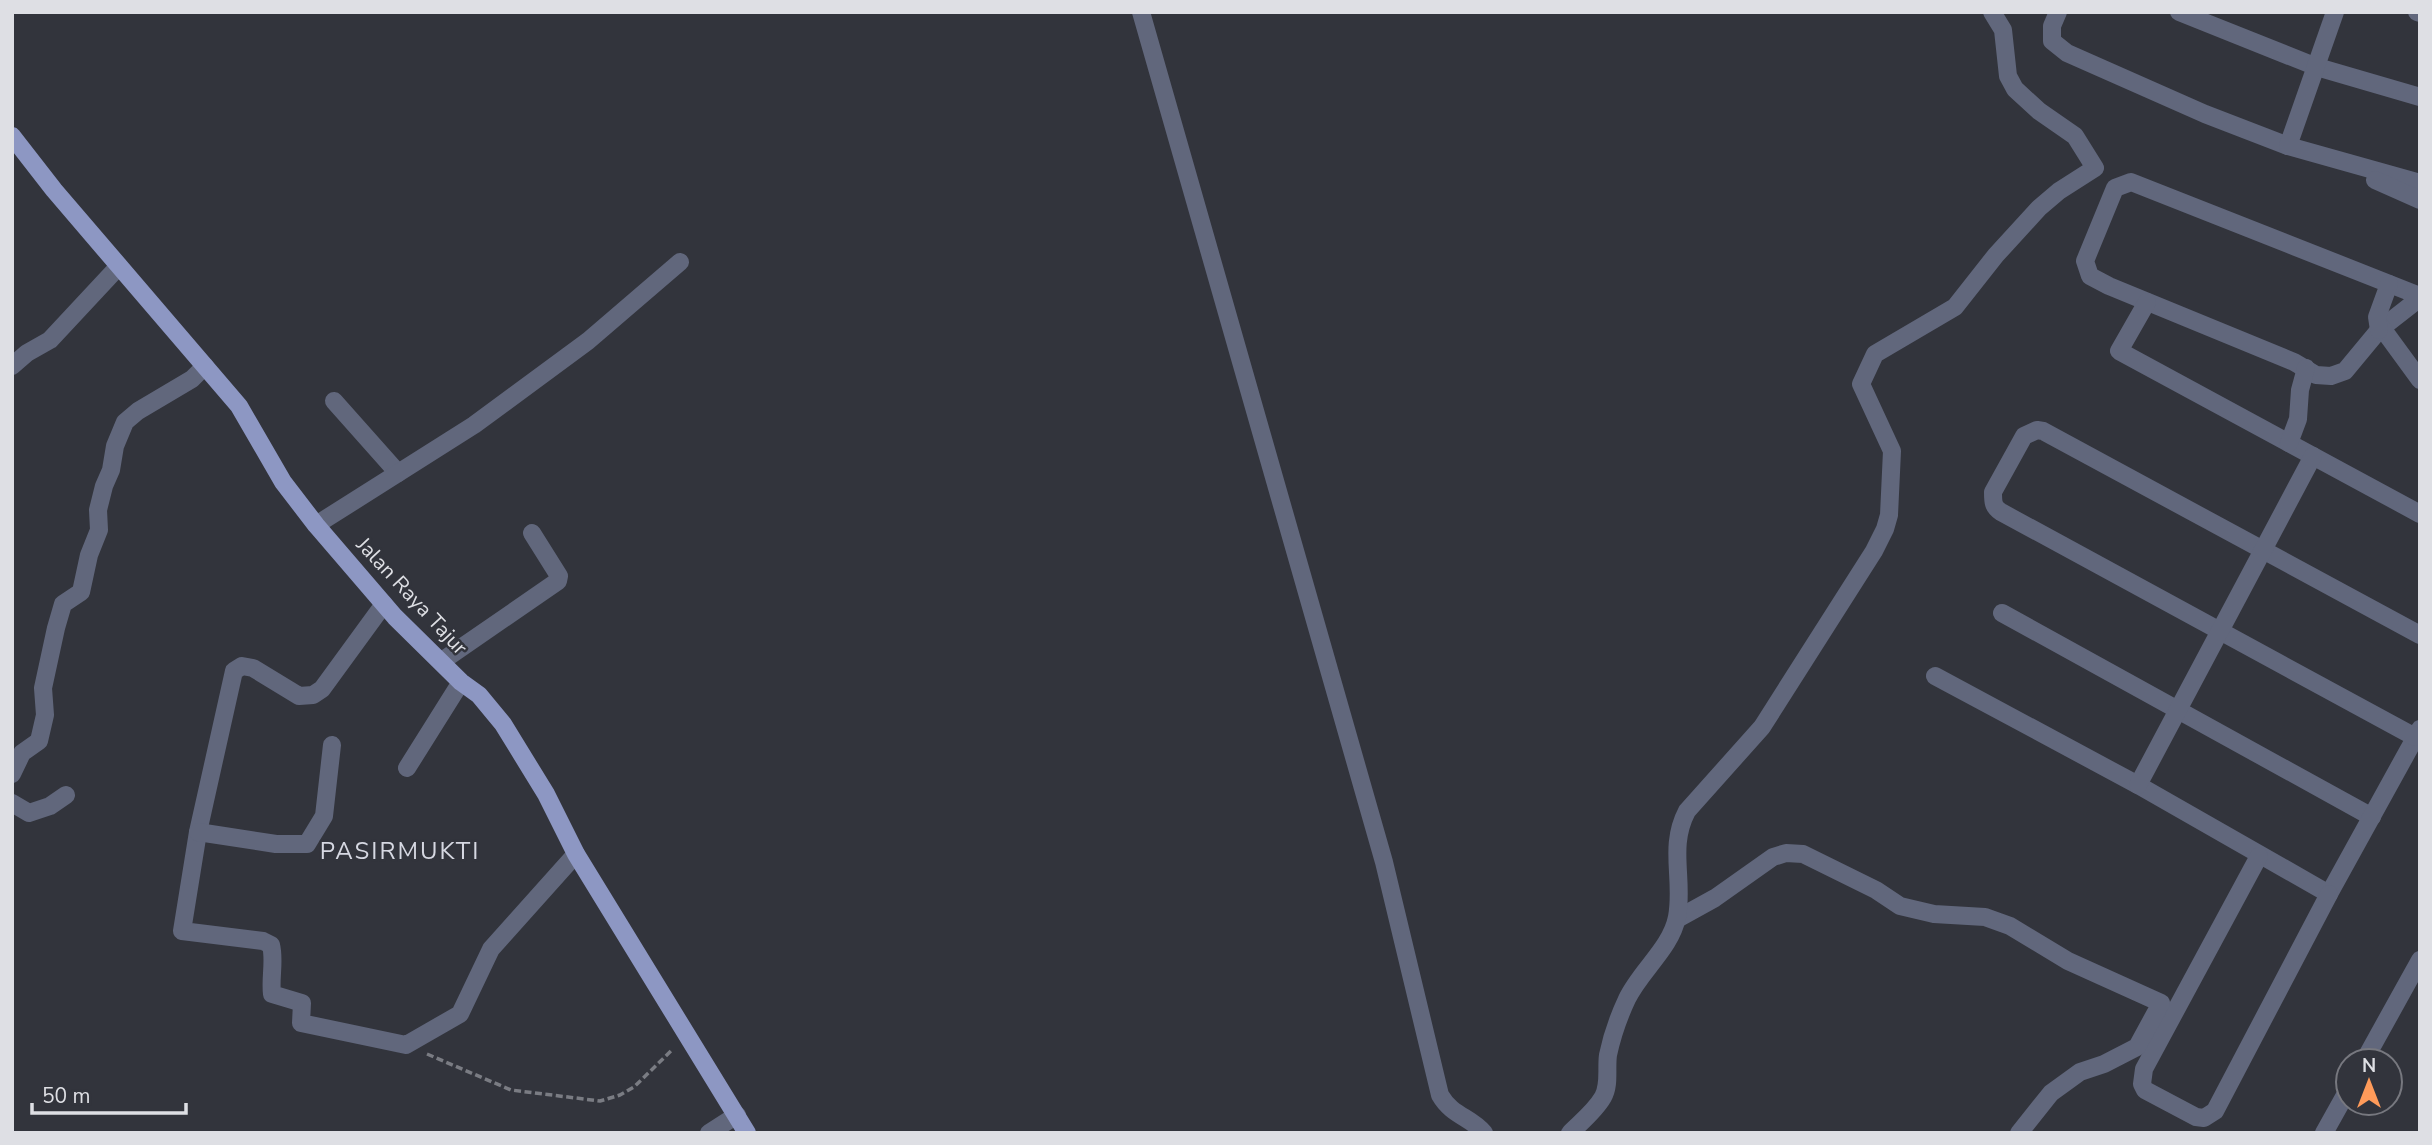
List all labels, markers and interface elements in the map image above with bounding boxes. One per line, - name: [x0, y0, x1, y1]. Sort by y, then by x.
- street label: Jalan Raya Tajur: [350, 530, 474, 661]
- district label: PASIRMUKTI: [320, 835, 480, 867]
- north arrow: [2334, 1047, 2404, 1117]
- text: N: [2362, 1053, 2376, 1079]
- scale bar: [32, 1072, 186, 1116]
- text: 50 m: [42, 1082, 91, 1110]

